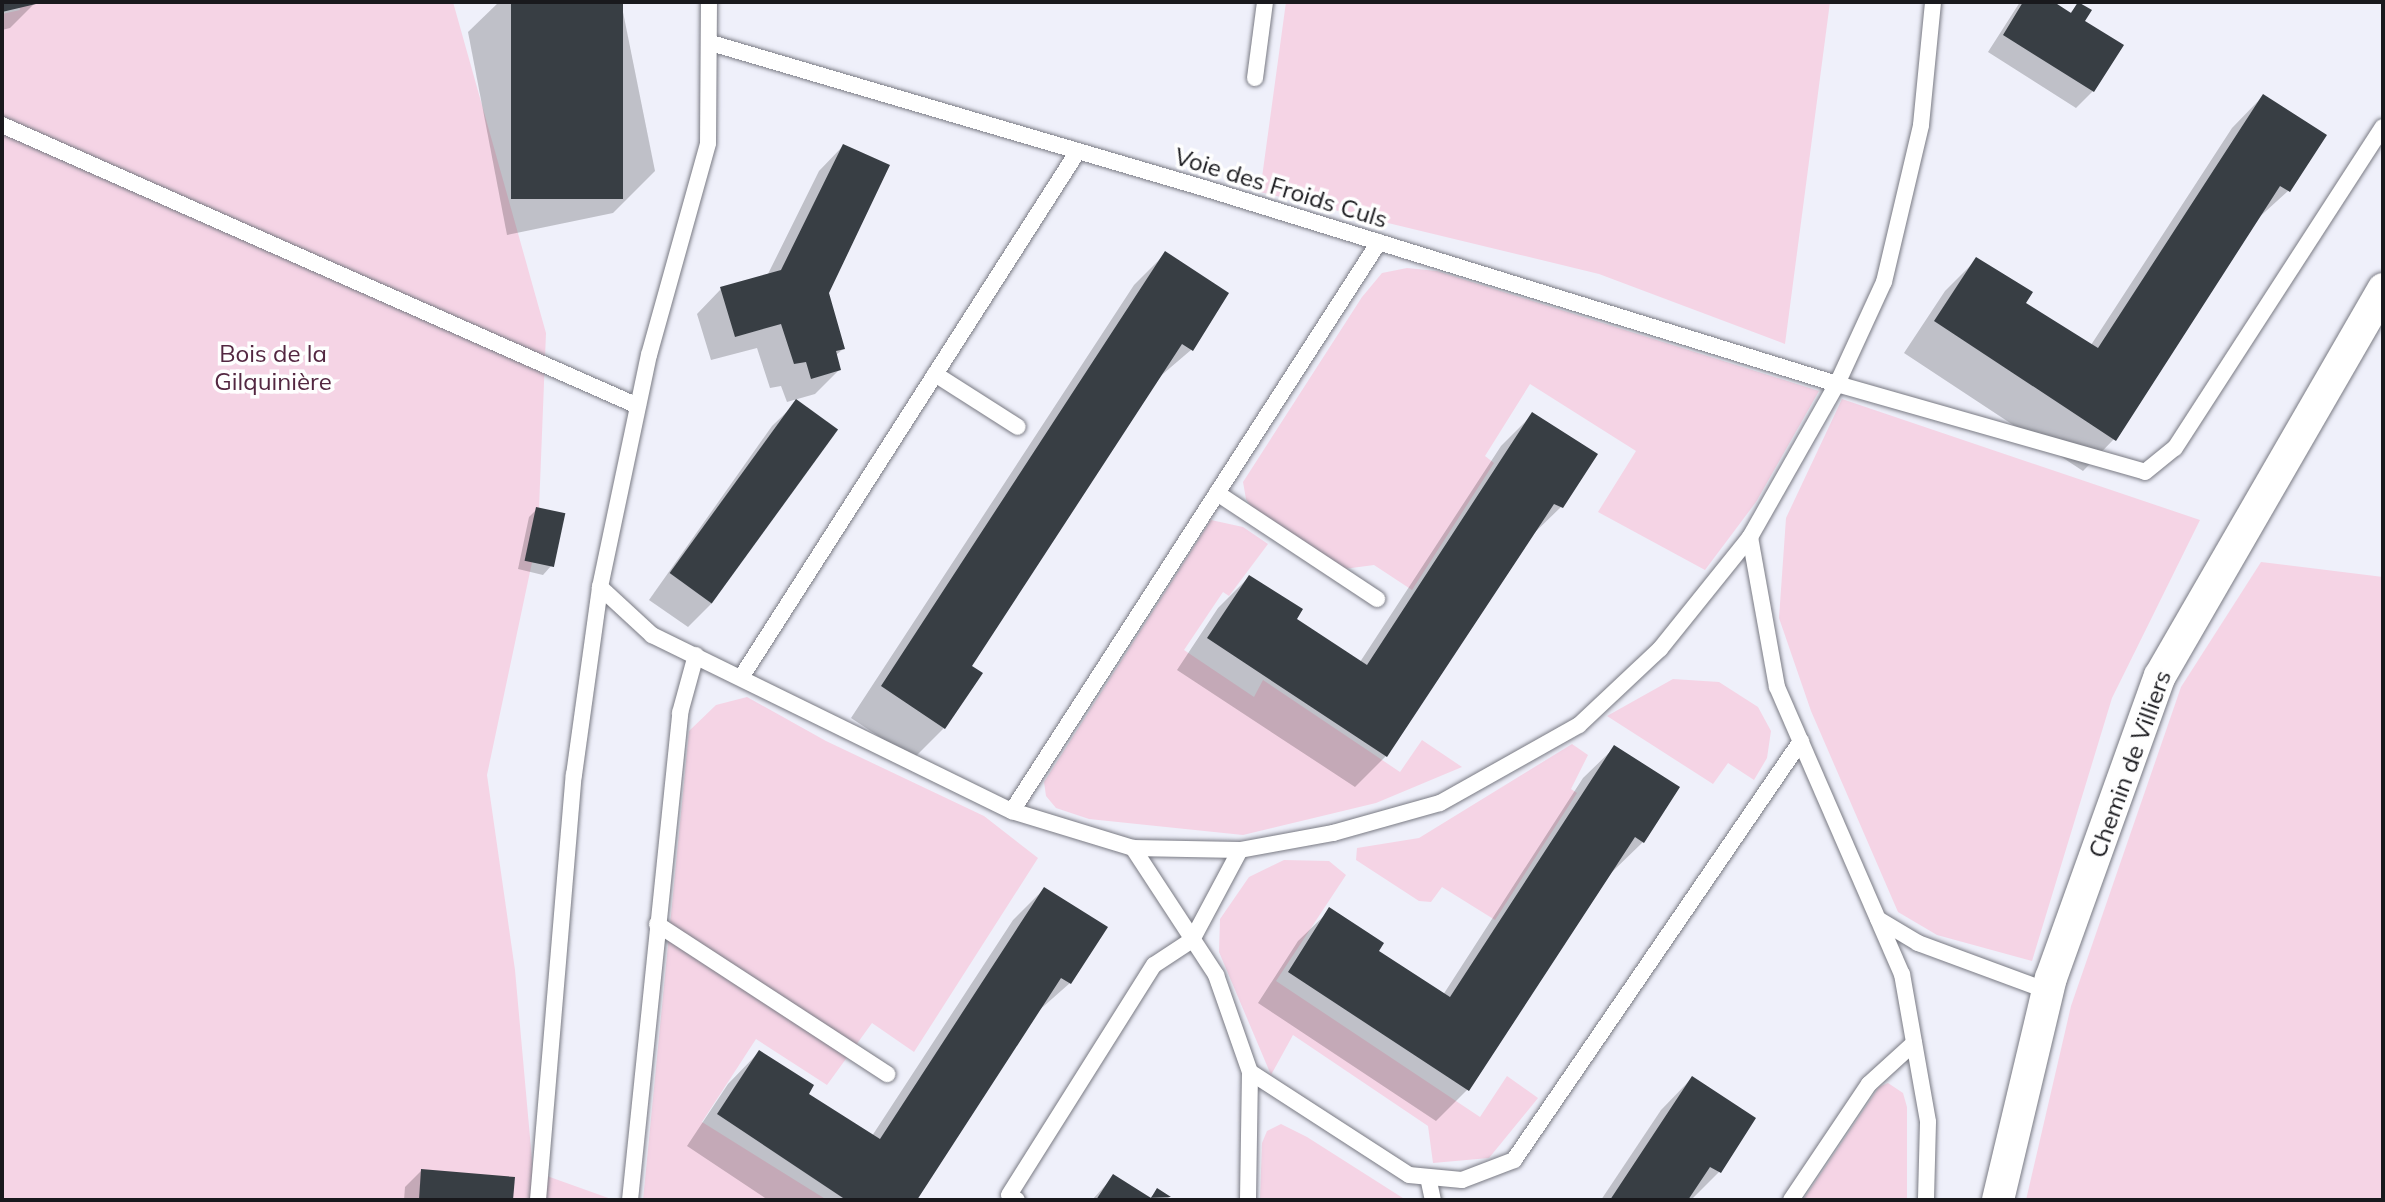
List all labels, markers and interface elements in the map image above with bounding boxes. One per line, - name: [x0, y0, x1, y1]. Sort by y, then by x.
- street label: Voie des Froids Culs: [1171, 142, 1391, 234]
- park label: Bois de la Gilquinière: [214, 340, 332, 396]
- street label: Chemin de Villiers: [2083, 666, 2177, 862]

